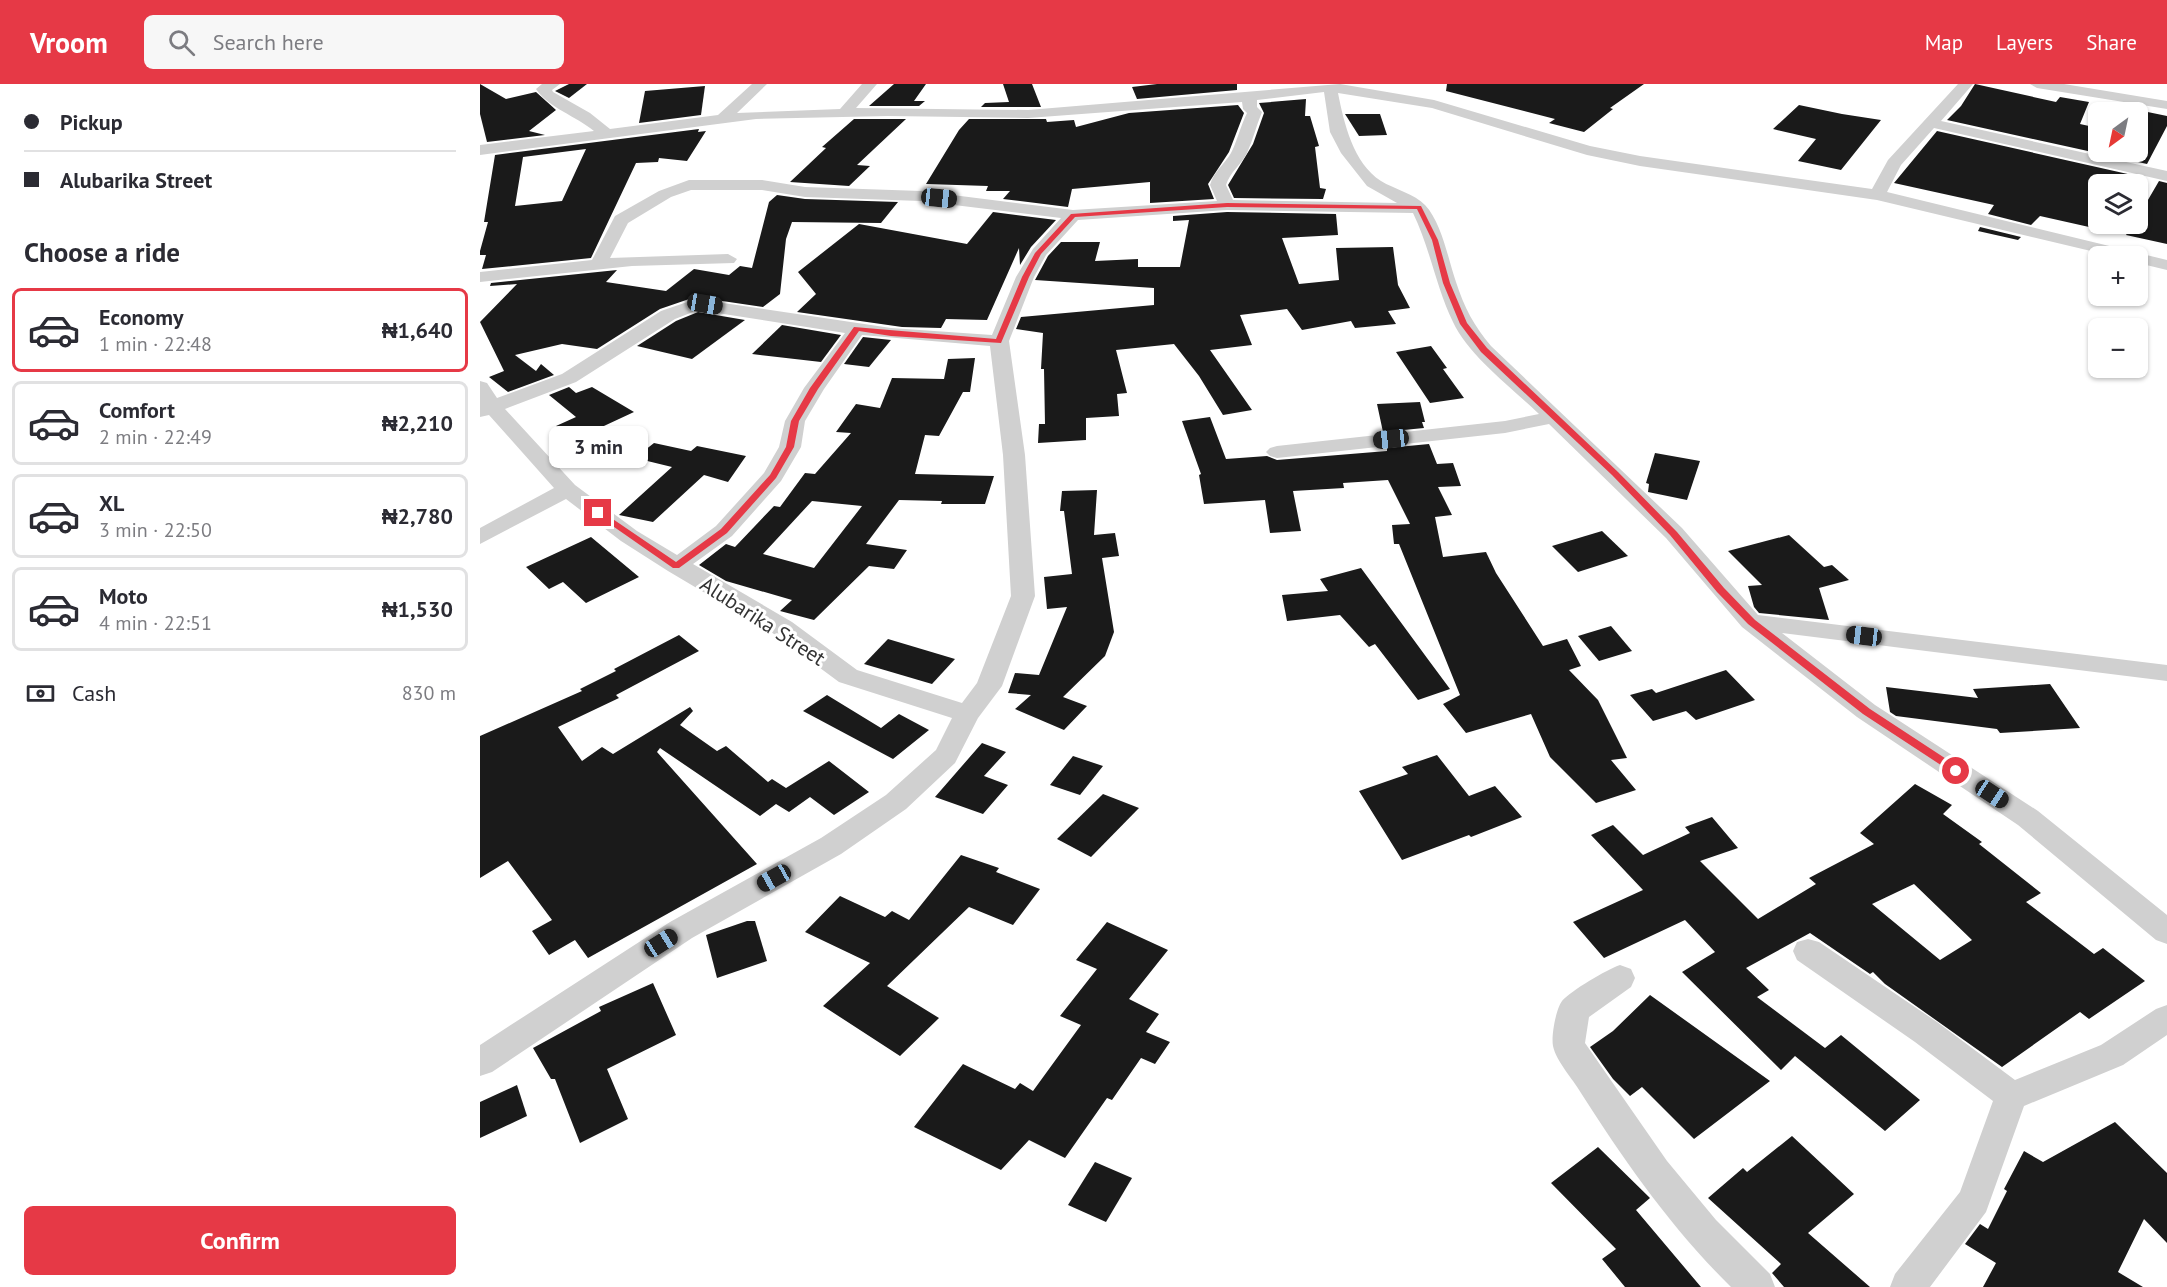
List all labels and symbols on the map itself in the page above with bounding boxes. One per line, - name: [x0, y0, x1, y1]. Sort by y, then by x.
- north arrow: [2088, 102, 2148, 162]
- car: [920, 187, 958, 209]
- car: [686, 292, 724, 316]
- callout: 3 min: [548, 426, 648, 468]
- car: [1372, 428, 1410, 450]
- route end: [584, 499, 611, 526]
- street label: Alubarika Street: [695, 570, 831, 672]
- car: [1845, 625, 1883, 647]
- route start: [1942, 757, 1969, 784]
- car: [1972, 777, 2012, 811]
- car: [754, 861, 794, 895]
- car: [641, 926, 681, 960]

